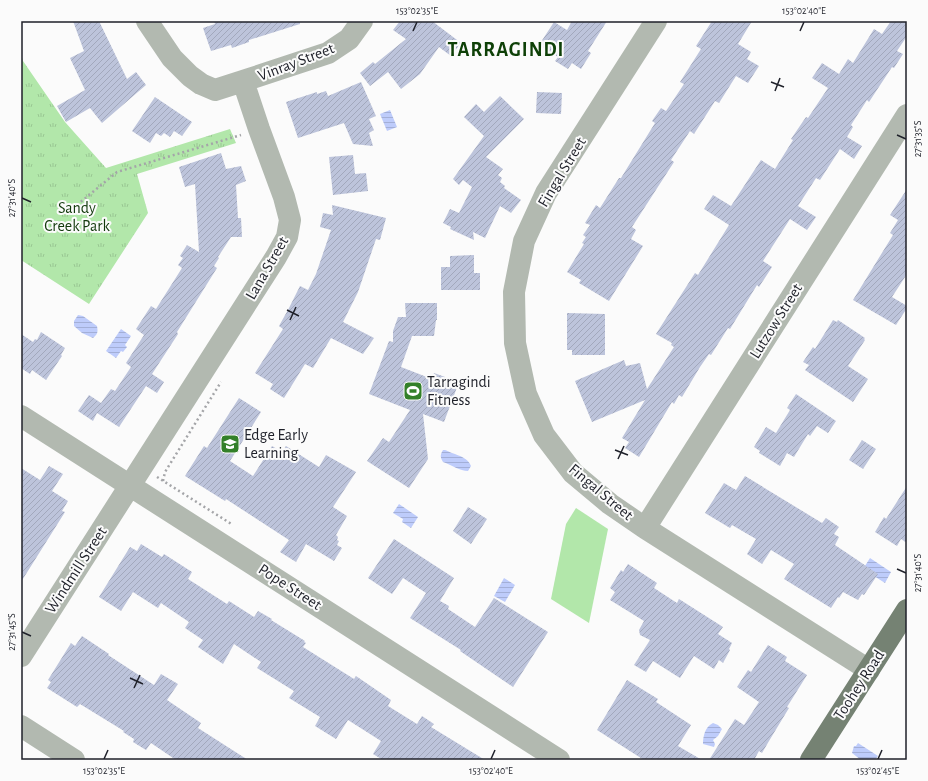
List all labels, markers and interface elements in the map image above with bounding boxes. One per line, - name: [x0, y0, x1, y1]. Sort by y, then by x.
- text: 153°02'35"E: [396, 6, 438, 16]
- text: 153°02'40"E: [782, 6, 826, 16]
- street label: Vinray Street: [256, 40, 337, 85]
- district label: TARRAGINDI: [448, 40, 564, 60]
- text: 27°31'35"S: [913, 120, 923, 157]
- street label: Fingal Street: [535, 134, 589, 210]
- text: 27°31'40"S: [7, 178, 17, 217]
- park label: Sandy Creek Park: [44, 200, 110, 234]
- street label: Lana Street: [243, 234, 291, 302]
- street label: Lutzow Street: [747, 281, 805, 361]
- place label: Tarragindi Fitness: [427, 374, 491, 408]
- sports icon: Tarragindi Fitness: [402, 380, 424, 402]
- place label: Edge Early Learning: [244, 427, 308, 461]
- school or university icon: Edge Early Learning: [219, 433, 241, 455]
- street label: Fingal Street: [566, 461, 636, 523]
- street label: Windmill Street: [42, 524, 110, 616]
- text: 27°31'40"S: [913, 553, 923, 592]
- street label: Pope Street: [256, 561, 324, 613]
- text: 27°31'45"S: [7, 613, 17, 651]
- street label: Toohey Road: [831, 647, 888, 723]
- text: 153°02'35"E: [83, 766, 125, 776]
- text: 153°02'40"E: [469, 766, 513, 776]
- text: 153°02'45"E: [857, 766, 900, 776]

